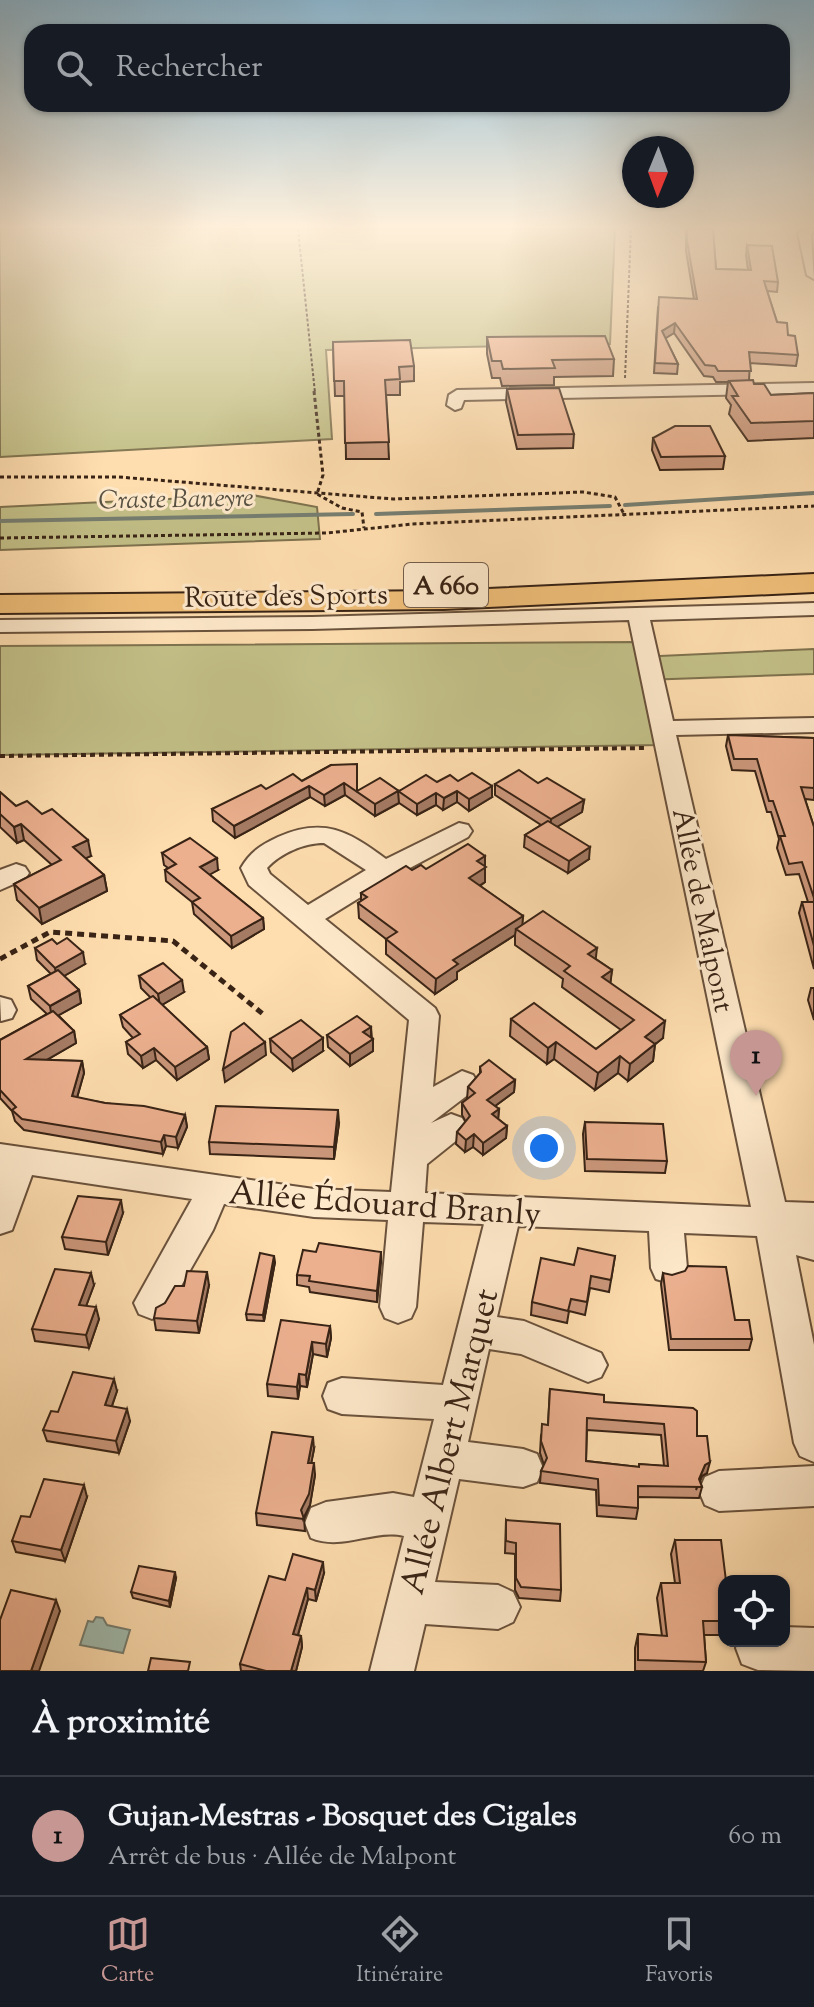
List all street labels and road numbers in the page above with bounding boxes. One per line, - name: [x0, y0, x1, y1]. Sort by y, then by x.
- road number: A 660: [404, 563, 488, 607]
- street label: Route des Sports: [184, 576, 388, 620]
- street label: Allée de Malpont: [660, 805, 742, 1017]
- street label: Allée Édouard Branly: [227, 1170, 543, 1241]
- street label: Allée Albert Marquet: [390, 1284, 513, 1600]

